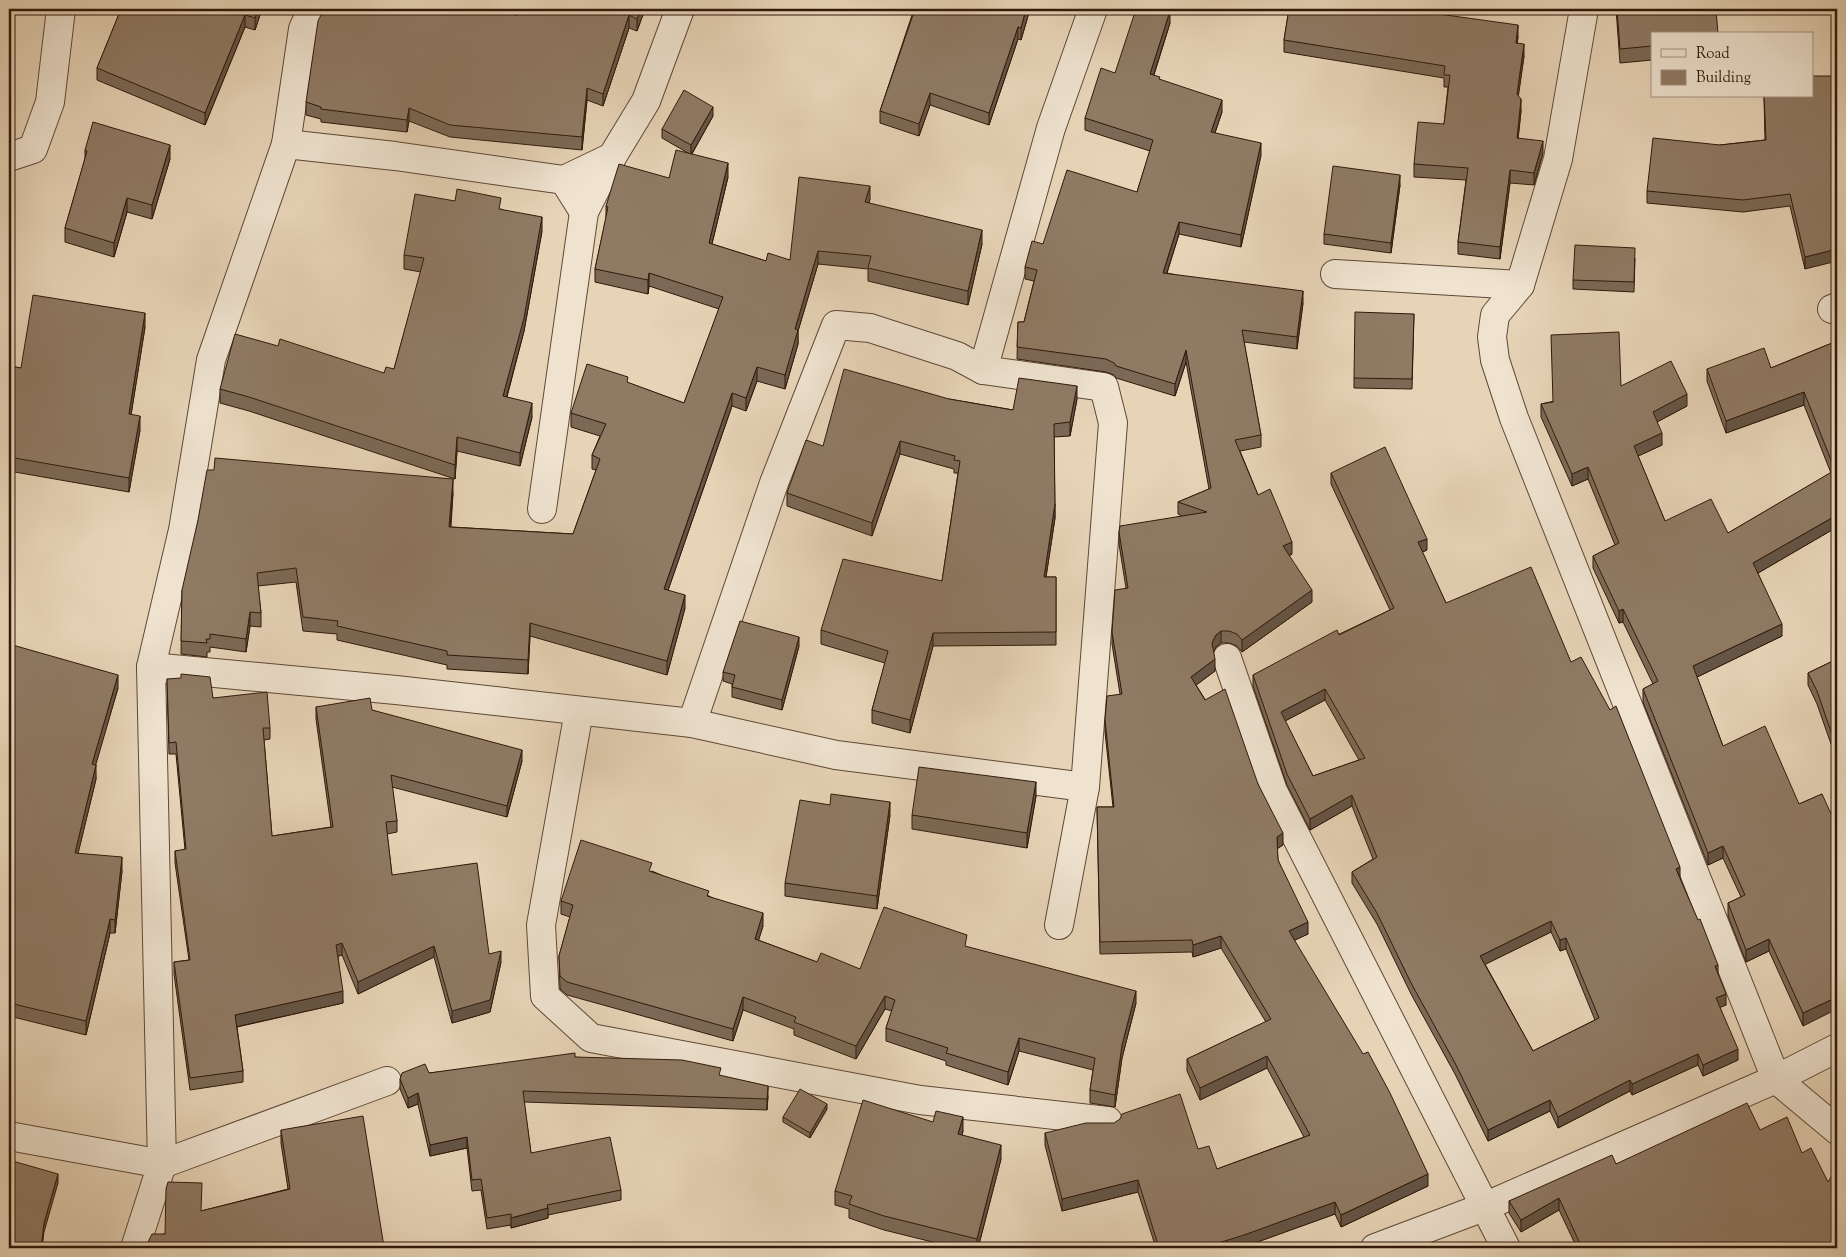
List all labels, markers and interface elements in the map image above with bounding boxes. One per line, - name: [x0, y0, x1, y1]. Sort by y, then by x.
- legend: [1651, 32, 1814, 98]
- text: Road: [1696, 44, 1730, 65]
- text: Building: [1696, 68, 1751, 89]

